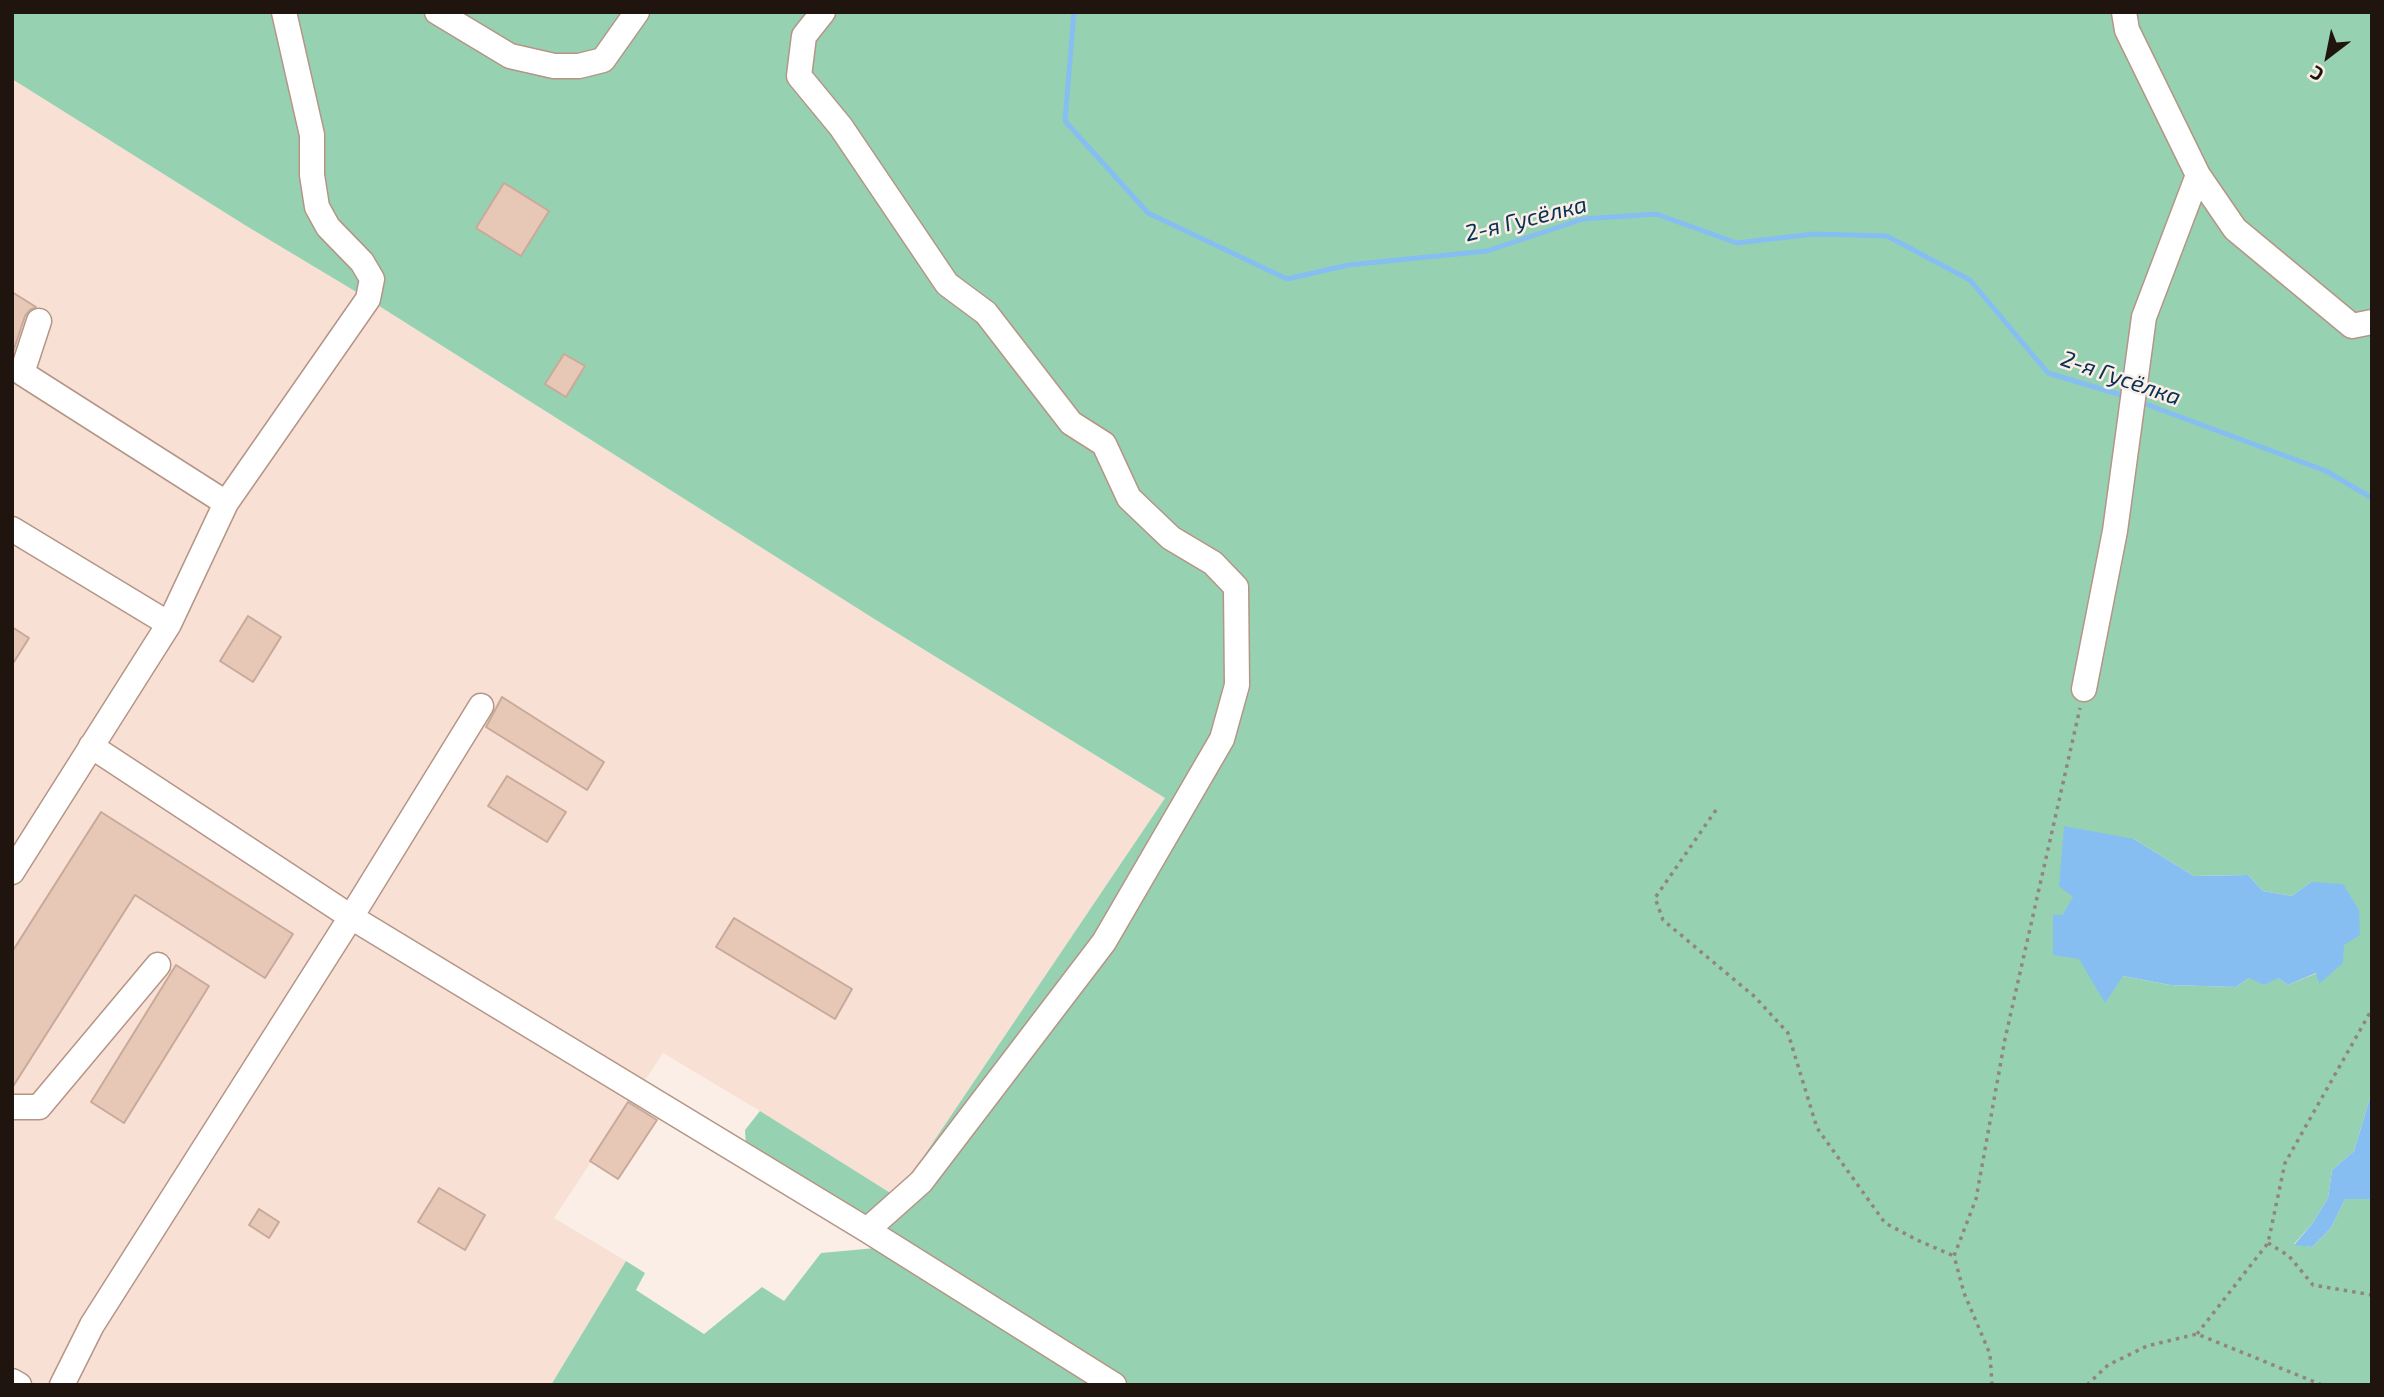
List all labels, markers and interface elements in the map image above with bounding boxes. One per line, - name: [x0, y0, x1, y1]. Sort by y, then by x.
- north arrow: [2293, 21, 2363, 91]
- text: С: [2306, 62, 2327, 87]
- water label: 2-я Гусёлка: [1462, 191, 1590, 247]
- water label: 2-я Гусёлка: [2058, 345, 2184, 411]

